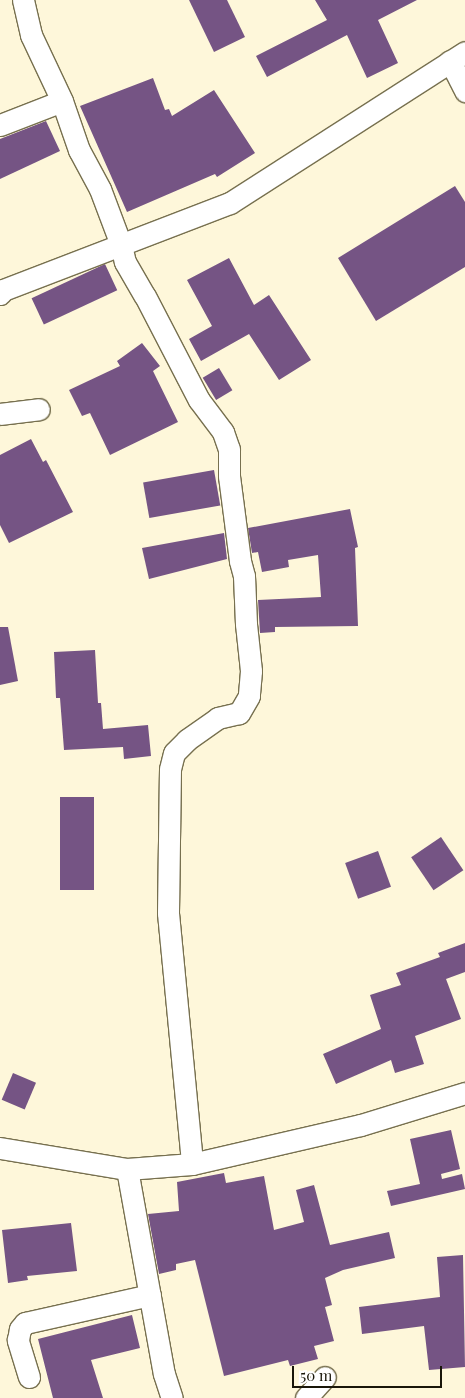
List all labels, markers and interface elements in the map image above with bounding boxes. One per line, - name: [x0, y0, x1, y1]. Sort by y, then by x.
- scale bar: [295, 1356, 445, 1388]
- text: 50 m: [300, 1365, 332, 1385]

